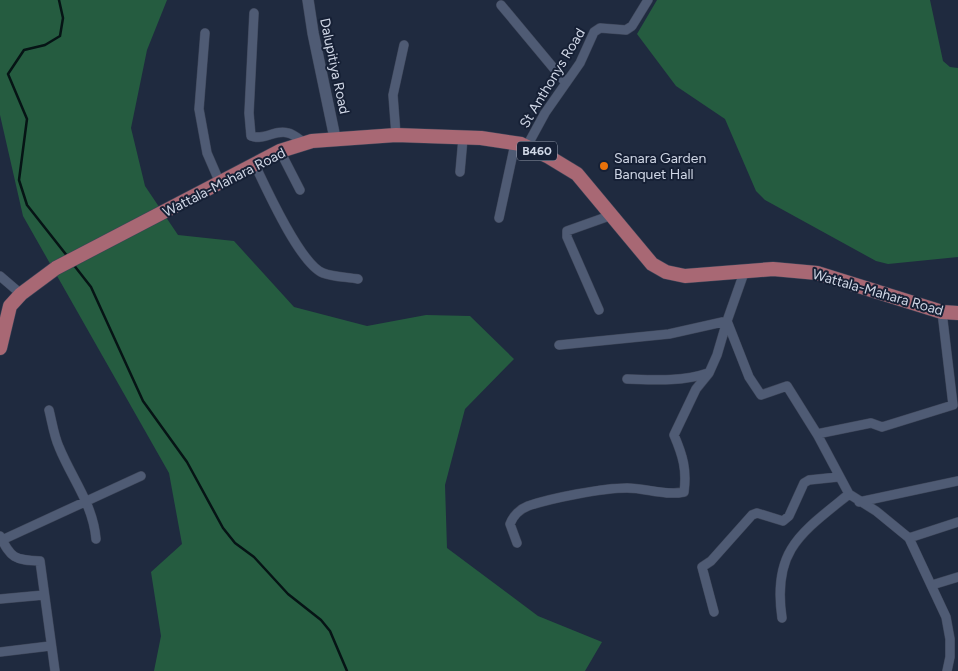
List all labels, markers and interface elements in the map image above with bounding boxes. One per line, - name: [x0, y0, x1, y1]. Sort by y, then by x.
- street label: Dalupitiya Road: [316, 17, 353, 116]
- street label: St Anthonys Road: [516, 25, 589, 131]
- road number: B460: [517, 142, 557, 160]
- street label: Wattala-Mahara Road: [160, 144, 288, 221]
- place label: Sanara Garden Banquet Hall: [614, 150, 706, 183]
- marker: Sanara Garden Banquet Hall: [598, 160, 610, 172]
- street label: Wattala-Mahara Road: [811, 266, 945, 319]

